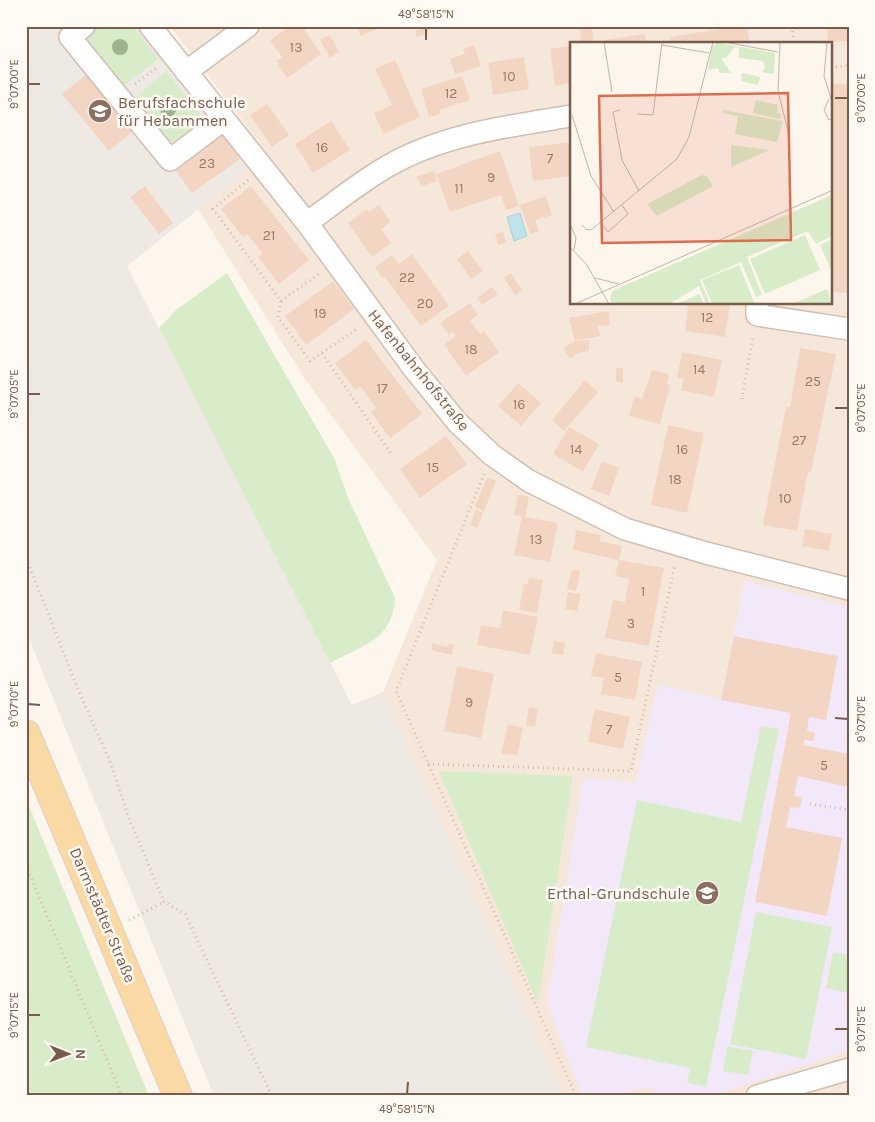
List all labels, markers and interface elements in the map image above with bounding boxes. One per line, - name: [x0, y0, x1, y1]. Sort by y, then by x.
- text: 49°58'15"N: [398, 7, 454, 21]
- house number: 13: [290, 39, 302, 56]
- inset map: [570, 42, 832, 305]
- text: 9°07'00"E: [7, 59, 21, 109]
- house number: 10: [503, 68, 515, 85]
- text: 9°07'00"E: [854, 73, 868, 123]
- house number: 12: [445, 85, 457, 102]
- place label: Berufsfachschule für Hebammen: [118, 93, 246, 130]
- school or university icon: Berufsfachschule für Hebammen: [87, 98, 113, 124]
- house number: 16: [316, 139, 328, 156]
- house number: 7: [547, 150, 554, 167]
- house number: 23: [199, 155, 215, 172]
- house number: 9: [487, 169, 495, 186]
- house number: 11: [454, 180, 464, 197]
- house number: 21: [263, 227, 275, 244]
- house number: 22: [399, 269, 415, 286]
- house number: 20: [417, 295, 433, 312]
- house number: 19: [314, 305, 326, 322]
- street label: Hafenbahnhofstraße: [364, 305, 474, 435]
- house number: 12: [701, 309, 713, 326]
- house number: 18: [464, 341, 478, 358]
- house number: 14: [693, 361, 705, 378]
- text: 9°07'05"E: [7, 369, 21, 419]
- house number: 25: [805, 373, 821, 390]
- house number: 17: [376, 380, 388, 397]
- text: 9°07'05"E: [854, 383, 868, 433]
- house number: 16: [513, 396, 525, 413]
- house number: 27: [792, 432, 807, 449]
- house number: 14: [570, 441, 582, 458]
- house number: 16: [676, 441, 688, 458]
- house number: 15: [427, 459, 439, 476]
- house number: 18: [668, 471, 682, 488]
- house number: 10: [779, 490, 791, 507]
- house number: 13: [530, 531, 542, 548]
- house number: 1: [641, 583, 645, 600]
- house number: 3: [627, 615, 635, 632]
- house number: 5: [614, 669, 622, 686]
- text: 9°07'10"E: [7, 681, 21, 727]
- house number: 9: [465, 694, 473, 711]
- text: 9°07'10"E: [854, 696, 868, 742]
- house number: 7: [606, 721, 613, 738]
- house number: 5: [820, 757, 828, 774]
- street label: Darmstädter Straße: [66, 845, 140, 985]
- school or university icon: Erthal-Grundschule: [694, 880, 720, 906]
- place label: Erthal-Grundschule: [547, 884, 690, 903]
- text: 9°07'15"E: [7, 992, 21, 1038]
- text: 9°07'15"E: [854, 1006, 868, 1052]
- north arrow: [42, 1030, 92, 1080]
- text: N: [72, 1049, 89, 1059]
- text: 49°58'15"N: [379, 1102, 435, 1116]

